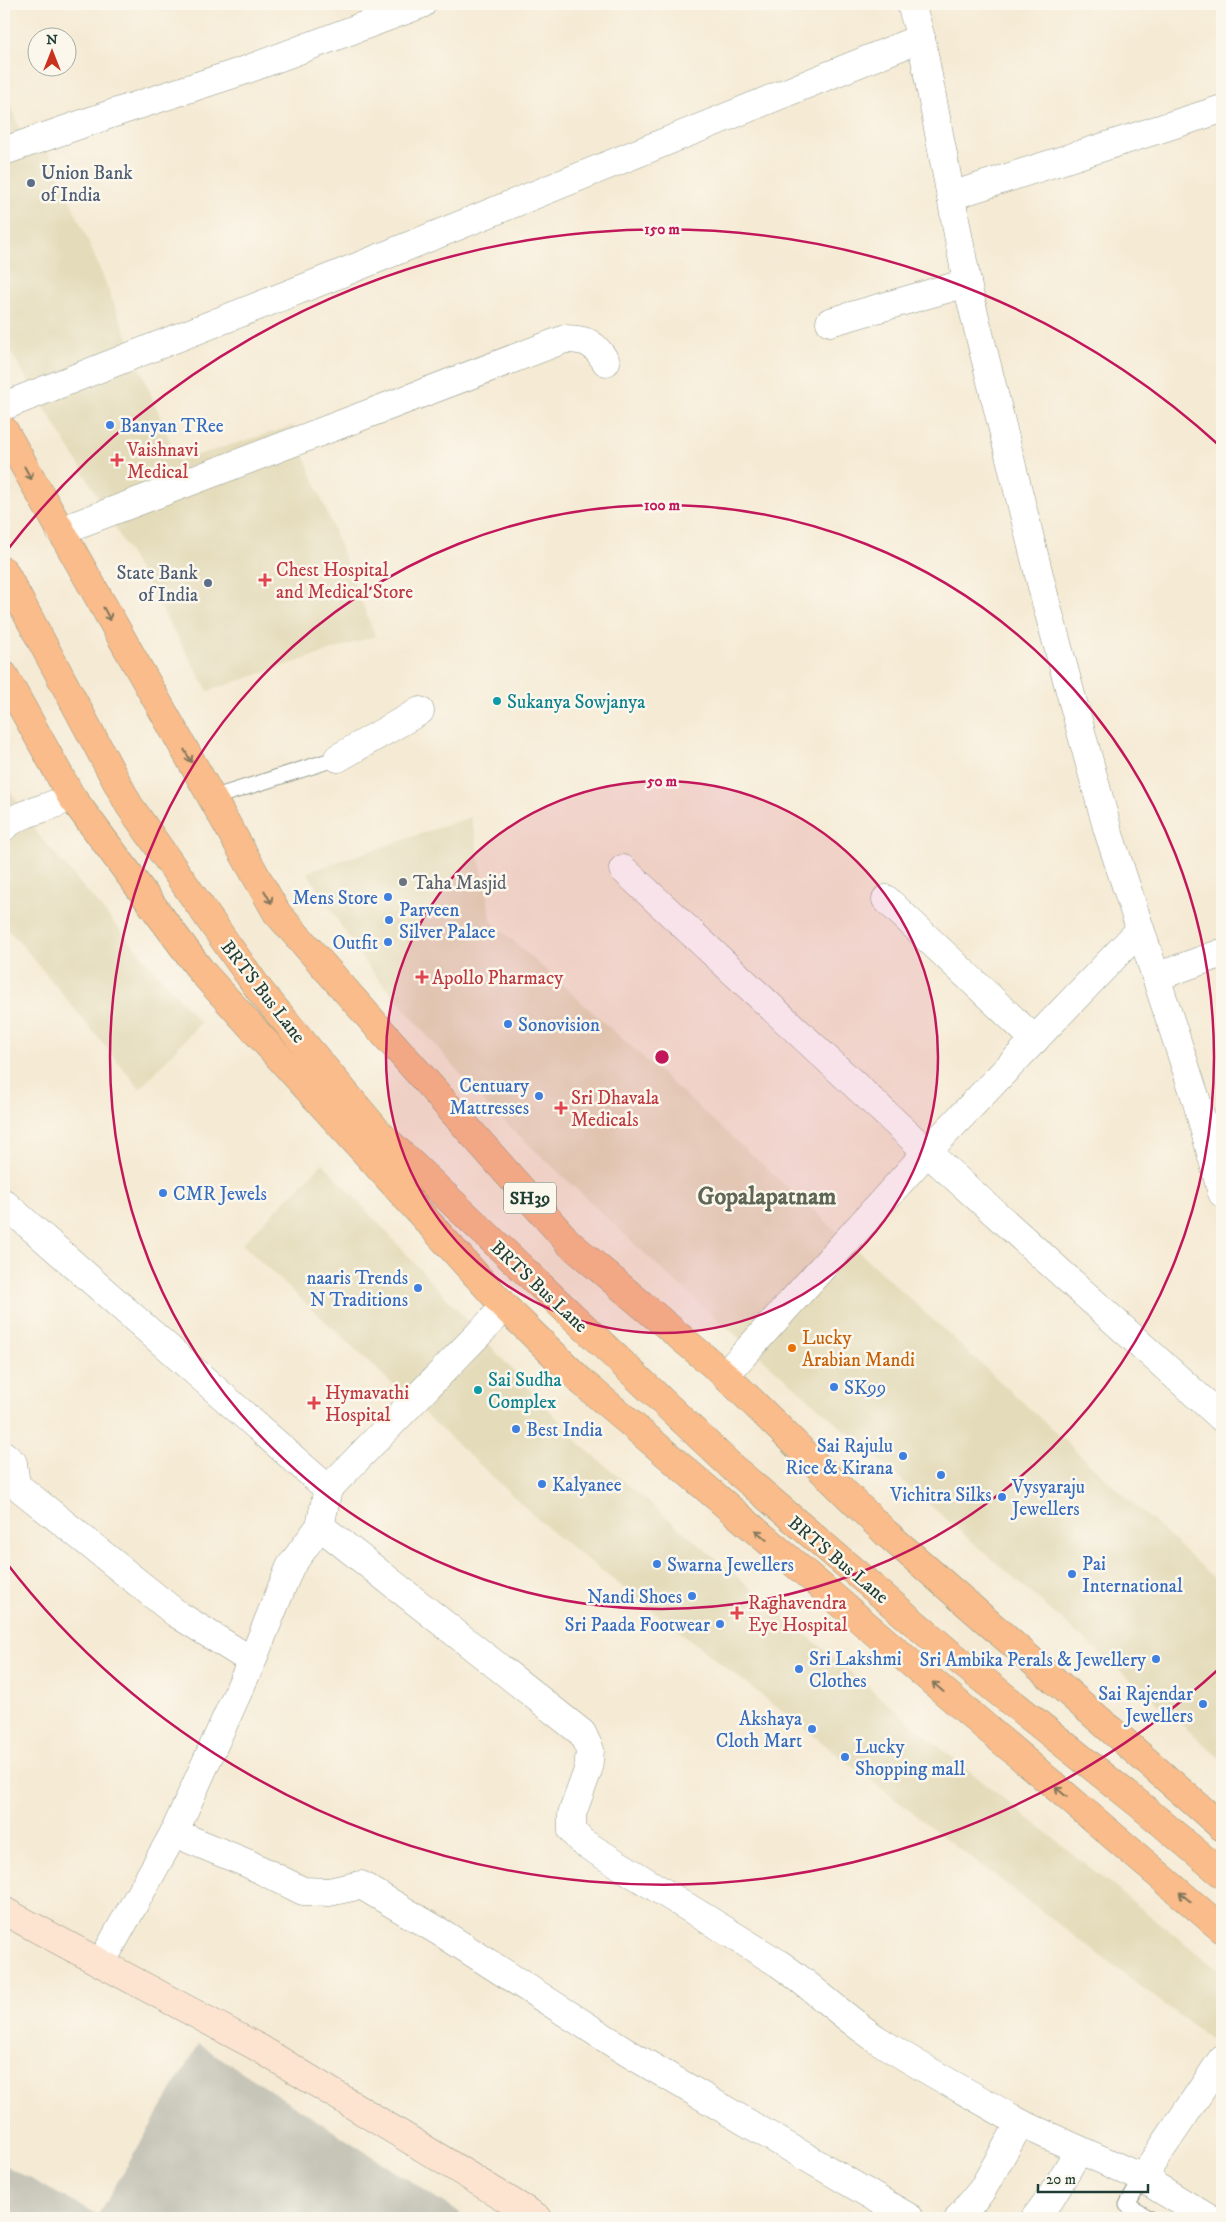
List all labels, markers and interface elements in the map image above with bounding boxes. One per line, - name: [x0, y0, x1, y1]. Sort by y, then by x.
- north arrow: [28, 28, 78, 78]
- text: N: [46, 31, 58, 49]
- place label: Union Bank of India: [41, 162, 133, 207]
- marker: Union Bank of India: [25, 177, 37, 189]
- text: 150 m: [644, 220, 680, 239]
- place label: Banyan TRee: [120, 415, 224, 438]
- marker: Banyan TRee: [104, 419, 116, 431]
- place label: Vaishnavi Medical: [126, 439, 198, 484]
- marker: Vaishnavi Medical: [111, 454, 123, 466]
- one-way arrow: [23, 465, 33, 479]
- text: 100 m: [644, 496, 681, 515]
- place label: Chest Hospital and Medical Store: [276, 559, 413, 604]
- place label: State Bank of India: [116, 562, 199, 607]
- marker: Chest Hospital and Medical Store: [258, 573, 272, 587]
- marker: State Bank of India: [202, 577, 214, 589]
- one-way arrow: [103, 607, 113, 621]
- place label: Sukanya Sowjanya: [507, 691, 645, 714]
- marker: Sukanya Sowjanya: [491, 695, 503, 707]
- one-way arrow: [183, 748, 193, 762]
- text: 50 m: [646, 772, 678, 791]
- place label: Taha Masjid: [413, 872, 507, 895]
- marker: Taha Masjid: [397, 876, 409, 888]
- place label: Mens Store: [293, 887, 378, 910]
- one-way arrow: [263, 889, 273, 904]
- marker: Mens Store: [382, 891, 394, 903]
- place label: Parveen Silver Palace: [399, 899, 496, 944]
- marker: Parveen Silver Palace: [383, 914, 395, 926]
- place label: Outfit: [332, 932, 378, 955]
- street label: BRTS Bus Lane: [216, 936, 310, 1048]
- marker: Outfit: [382, 936, 394, 948]
- place label: Apollo Pharmacy: [432, 967, 564, 990]
- marker: Apollo Pharmacy: [416, 971, 428, 983]
- place label: Sonovision: [518, 1014, 600, 1037]
- marker: Sonovision: [502, 1018, 514, 1030]
- centre of rings: [653, 1048, 671, 1066]
- place label: Centuary Mattresses: [450, 1075, 530, 1120]
- place label: Sri Dhavala Medicals: [571, 1087, 659, 1132]
- marker: Centuary Mattresses: [533, 1090, 545, 1102]
- marker: Sri Dhavala Medicals: [555, 1102, 567, 1114]
- road number: SH39: [504, 1182, 556, 1214]
- district label: Gopalapatnam: [698, 1182, 836, 1212]
- place label: CMR Jewels: [173, 1183, 267, 1206]
- marker: CMR Jewels: [157, 1187, 169, 1199]
- street label: BRTS Bus Lane: [486, 1236, 592, 1338]
- place label: naaris Trends N Traditions: [306, 1267, 408, 1312]
- marker: naaris Trends N Traditions: [412, 1282, 424, 1294]
- place label: Lucky Arabian Mandi: [802, 1327, 915, 1372]
- marker: Lucky Arabian Mandi: [786, 1342, 798, 1354]
- place label: Sai Sudha Complex: [488, 1369, 562, 1414]
- place label: SK99: [844, 1377, 886, 1400]
- marker: SK99: [828, 1381, 840, 1393]
- place label: Hymavathi Hospital: [325, 1382, 409, 1427]
- marker: Sai Sudha Complex: [472, 1384, 484, 1396]
- marker: Hymavathi Hospital: [307, 1396, 321, 1410]
- place label: Best India: [526, 1419, 603, 1442]
- marker: Best India: [510, 1423, 522, 1435]
- place label: Sai Rajulu Rice & Kirana: [785, 1435, 893, 1480]
- marker: Sai Rajulu Rice & Kirana: [897, 1450, 909, 1462]
- marker: Vichitra Silks: [935, 1469, 947, 1481]
- place label: Kalyanee: [552, 1474, 622, 1497]
- place label: Vysyaraju Jewellers: [1010, 1476, 1085, 1521]
- marker: Kalyanee: [536, 1478, 548, 1490]
- place label: Vichitra Silks: [889, 1484, 992, 1507]
- marker: Vysyaraju Jewellers: [996, 1491, 1008, 1503]
- street label: BRTS Bus Lane: [783, 1511, 893, 1609]
- one-way arrow: [755, 1530, 768, 1541]
- place label: Pai International: [1082, 1553, 1183, 1598]
- place label: Swarna Jewellers: [667, 1554, 794, 1577]
- marker: Swarna Jewellers: [651, 1558, 663, 1570]
- marker: Pai International: [1066, 1568, 1078, 1580]
- place label: Nandi Shoes: [587, 1586, 682, 1609]
- marker: Nandi Shoes: [686, 1590, 698, 1602]
- place label: Raghavendra Eye Hospital: [748, 1592, 848, 1637]
- marker: Raghavendra Eye Hospital: [730, 1606, 744, 1620]
- place label: Sri Paada Footwear: [565, 1614, 710, 1637]
- marker: Sri Paada Footwear: [714, 1618, 726, 1630]
- place label: Sri Lakshmi Clothes: [809, 1648, 902, 1693]
- place label: Sri Ambika Perals & Jewellery: [919, 1649, 1147, 1672]
- marker: Sri Ambika Perals & Jewellery: [1150, 1653, 1162, 1665]
- marker: Sri Lakshmi Clothes: [793, 1663, 805, 1675]
- one-way arrow: [931, 1681, 944, 1692]
- place label: Sai Rajendar Jewellers: [1098, 1683, 1193, 1728]
- marker: Sai Rajendar Jewellers: [1197, 1698, 1209, 1710]
- place label: Akshaya Cloth Mart: [716, 1708, 802, 1753]
- marker: Akshaya Cloth Mart: [806, 1723, 818, 1735]
- place label: Lucky Shopping mall: [855, 1736, 965, 1781]
- marker: Lucky Shopping mall: [839, 1751, 851, 1763]
- one-way arrow: [1055, 1786, 1068, 1798]
- one-way arrow: [1179, 1892, 1192, 1903]
- scale bar: [1038, 2162, 1148, 2194]
- text: 20 m: [1046, 2170, 1076, 2189]

